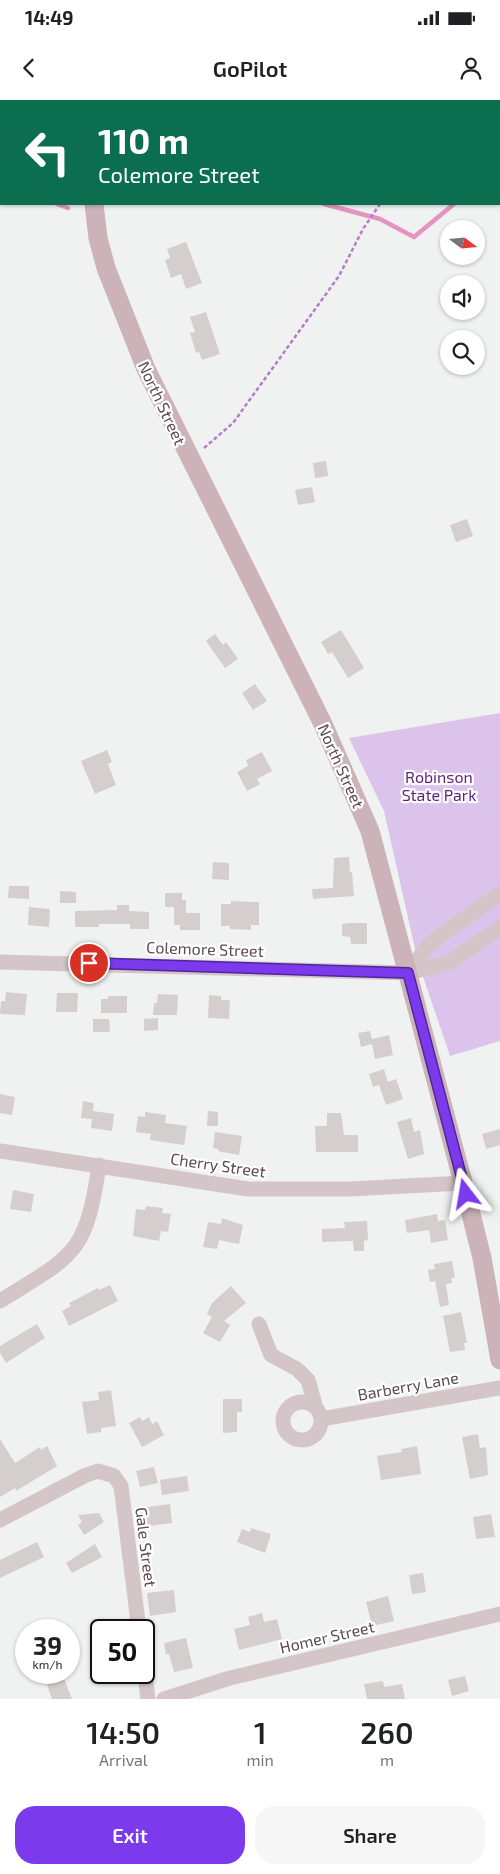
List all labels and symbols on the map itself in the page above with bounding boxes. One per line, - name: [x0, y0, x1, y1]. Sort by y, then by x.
- north arrow: [440, 220, 485, 265]
- street label: North Street: [135, 358, 190, 448]
- street label: North Street: [314, 721, 368, 811]
- park label: Robinson State Park: [402, 767, 476, 804]
- street label: Colemore Street: [146, 937, 264, 960]
- pin: [68, 942, 110, 984]
- street label: Cherry Street: [169, 1148, 267, 1181]
- position arrow: [439, 1167, 491, 1219]
- street label: Barberry Lane: [356, 1367, 460, 1404]
- street label: Gale Street: [132, 1506, 161, 1588]
- street label: Homer Street: [278, 1616, 376, 1657]
- speed limit sign: 50: [90, 1619, 155, 1684]

